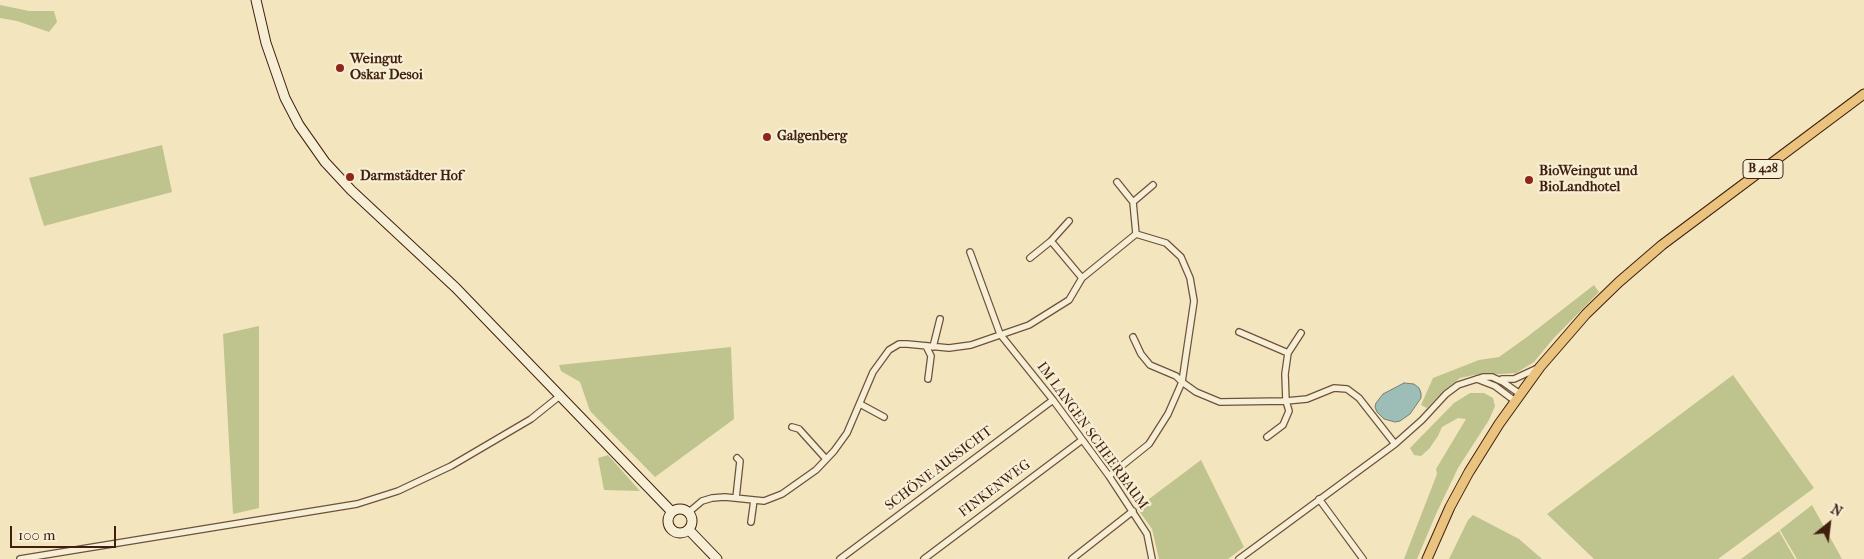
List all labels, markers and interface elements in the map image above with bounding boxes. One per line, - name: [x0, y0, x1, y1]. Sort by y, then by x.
- place label: Weingut Oskar Desoi: [350, 52, 423, 84]
- marker: Weingut Oskar Desoi: [334, 62, 346, 74]
- place label: Galgenberg: [777, 129, 847, 145]
- marker: Galgenberg: [761, 131, 773, 143]
- road number: B 428: [1743, 160, 1783, 178]
- place label: BioWeingut und BioLandhotel: [1539, 164, 1637, 196]
- place label: Darmstädter Hof: [360, 169, 462, 185]
- marker: Darmstädter Hof: [344, 171, 356, 183]
- marker: BioWeingut und BioLandhotel: [1523, 174, 1535, 186]
- street label: IM LANGEN SCHEERBAUM: [1033, 359, 1151, 513]
- street label: SCHÖNE AUSSICHT: [882, 423, 996, 515]
- street label: FINKENWEG: [956, 457, 1034, 521]
- north arrow: [1804, 499, 1854, 549]
- text: N: [1828, 500, 1845, 520]
- scale bar: [12, 516, 119, 548]
- text: 100 m: [18, 526, 56, 544]

